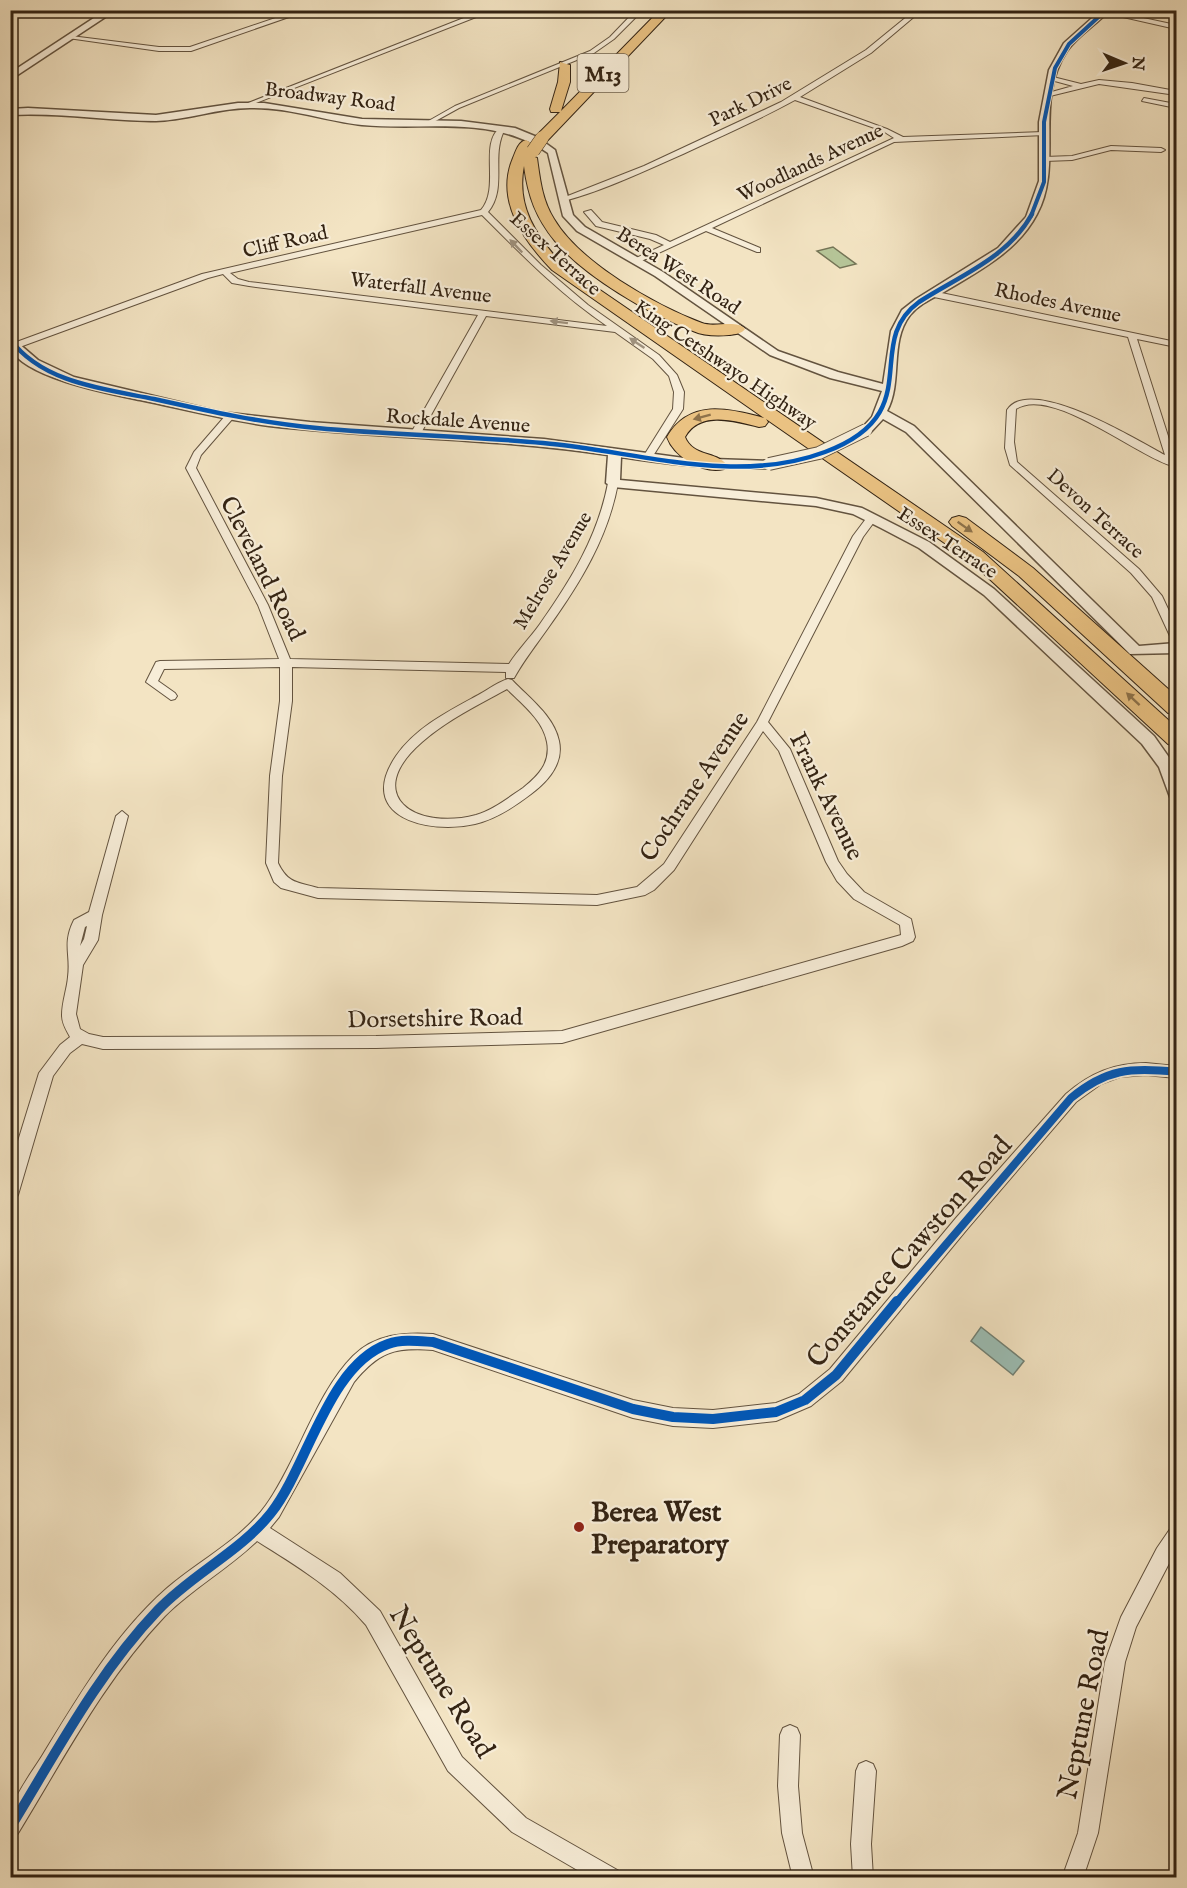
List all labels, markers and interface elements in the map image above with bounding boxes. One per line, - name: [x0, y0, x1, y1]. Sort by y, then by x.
- north arrow: [1094, 33, 1154, 93]
- road number: M13: [578, 54, 628, 92]
- text: N: [1127, 55, 1147, 71]
- street label: Park Drive: [705, 72, 796, 133]
- street label: Broadway Road: [263, 77, 397, 118]
- street label: Woodlands Avenue: [734, 119, 888, 208]
- street label: Essex Terrace: [504, 207, 606, 302]
- street label: Cliff Road: [240, 220, 331, 264]
- street label: Berea West Road: [612, 222, 745, 321]
- one-way arrow: [510, 239, 524, 253]
- street label: Waterfall Avenue: [349, 267, 493, 310]
- street label: Rhodes Avenue: [992, 278, 1123, 329]
- street label: King Cetshwayo Highway: [629, 295, 821, 436]
- one-way arrow: [549, 317, 568, 326]
- one-way arrow: [628, 338, 645, 349]
- street label: Rockdale Avenue: [385, 404, 531, 439]
- one-way arrow: [693, 413, 711, 423]
- street label: Devon Terrace: [1041, 464, 1149, 564]
- street label: Cleveland Road: [212, 491, 311, 646]
- street label: Essex Terrace: [892, 502, 1002, 585]
- street label: Melrose Avenue: [508, 507, 598, 634]
- one-way arrow: [958, 520, 973, 532]
- one-way arrow: [1127, 693, 1141, 707]
- street label: Cochrane Avenue: [634, 706, 757, 868]
- street label: Frank Avenue: [781, 728, 870, 866]
- street label: Dorsetshire Road: [347, 1002, 523, 1037]
- street label: Constance Cawston Road: [800, 1129, 1020, 1376]
- place label: Berea West Preparatory: [591, 1496, 730, 1563]
- marker: Berea West Preparatory: [572, 1520, 586, 1534]
- street label: Neptune Road: [380, 1600, 502, 1765]
- street label: Neptune Road: [1051, 1626, 1118, 1803]

